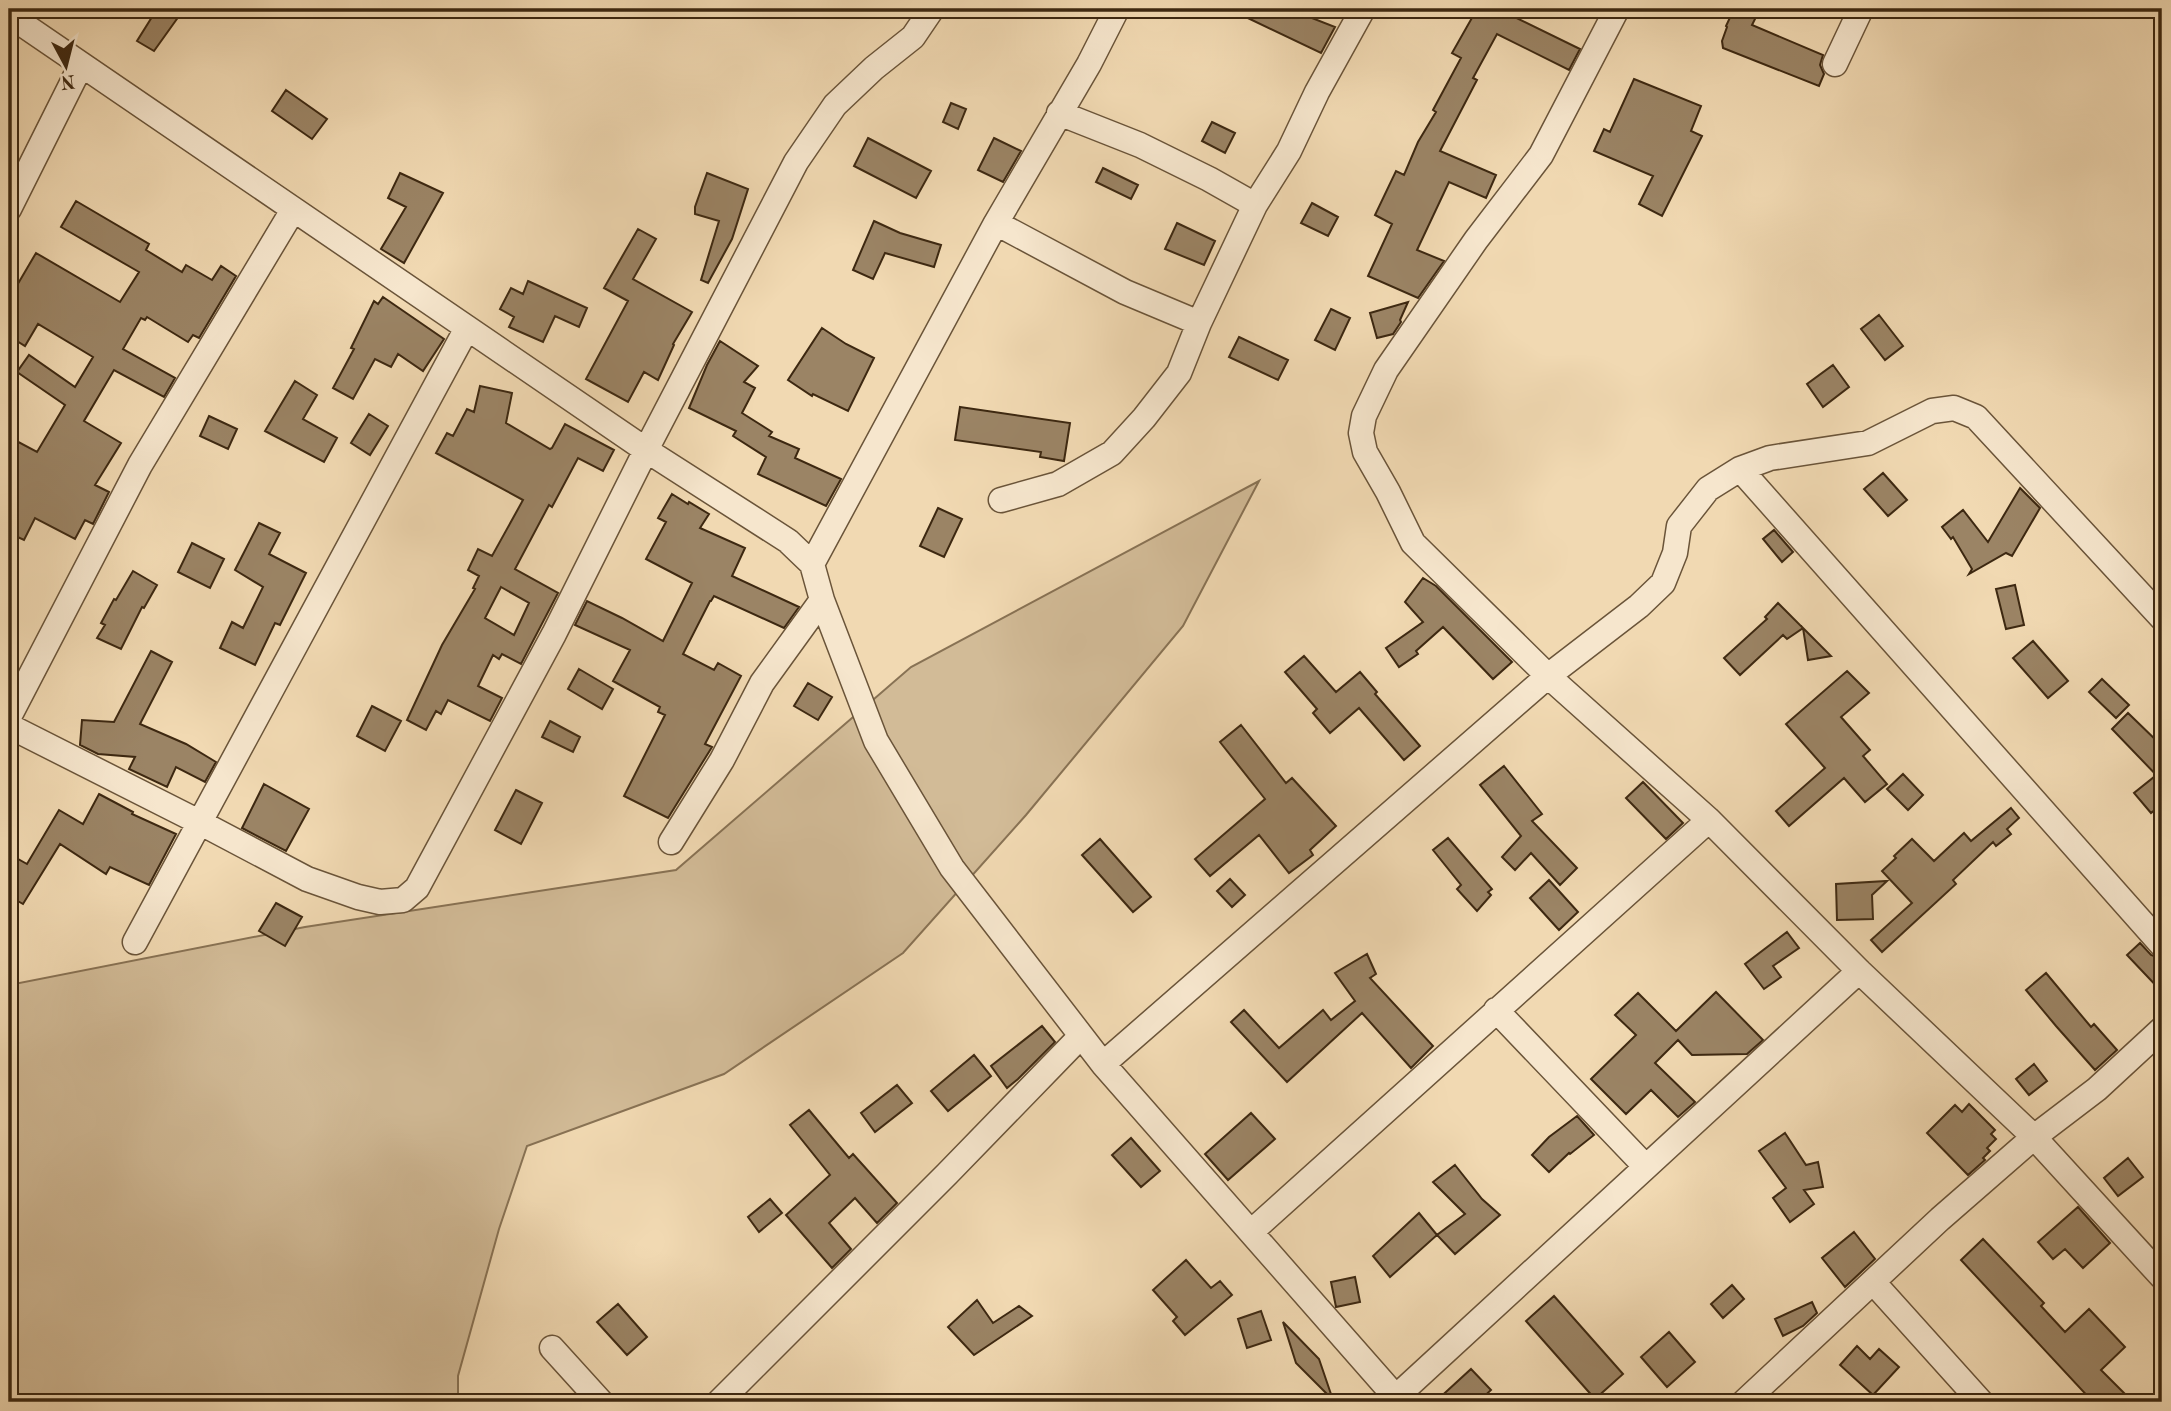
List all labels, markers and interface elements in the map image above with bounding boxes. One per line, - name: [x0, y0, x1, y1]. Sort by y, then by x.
- north arrow: [32, 32, 102, 102]
- text: N: [59, 70, 76, 91]

